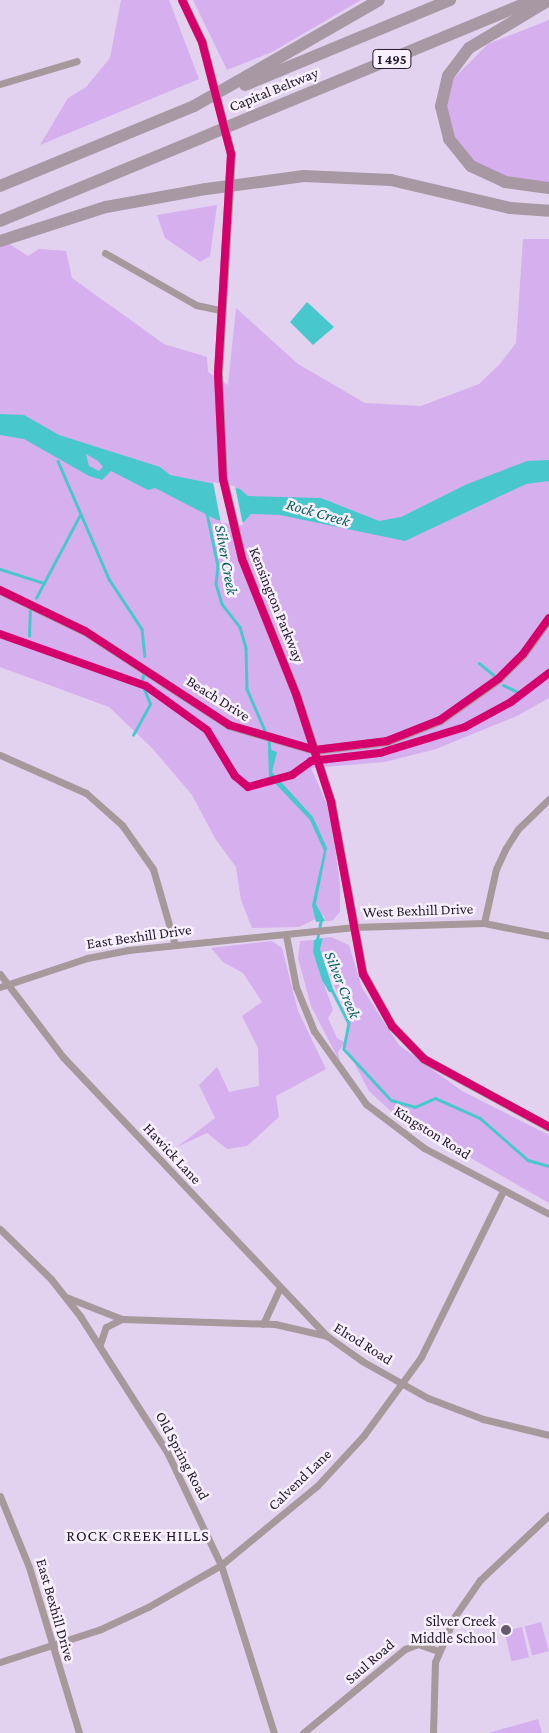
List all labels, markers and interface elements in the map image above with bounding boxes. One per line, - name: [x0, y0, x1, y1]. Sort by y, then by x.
- road number: I 495: [372, 48, 412, 70]
- street label: Capital Beltway: [227, 64, 321, 116]
- water label: Rock Creek: [284, 495, 352, 531]
- water label: Silver Creek: [210, 523, 242, 597]
- street label: Kensington Parkway: [245, 545, 307, 665]
- street label: Beach Drive: [183, 672, 253, 726]
- street label: West Bexhill Drive: [363, 900, 473, 922]
- street label: East Bexhill Drive: [85, 921, 193, 953]
- water label: Silver Creek: [320, 949, 364, 1021]
- street label: Kingston Road: [390, 1102, 474, 1164]
- street label: Hawick Lane: [139, 1120, 205, 1188]
- street label: Elrod Road: [330, 1319, 396, 1369]
- street label: Old Spring Road: [151, 1409, 213, 1503]
- street label: Calvend Lane: [265, 1445, 335, 1515]
- district label: ROCK CREEK HILLS: [64, 1526, 212, 1546]
- street label: East Bexhill Drive: [32, 1557, 78, 1663]
- place label: Silver Creek Middle School: [410, 1612, 496, 1647]
- marker: Silver Creek Middle School: [500, 1624, 512, 1636]
- street label: Saul Road: [342, 1636, 398, 1688]

